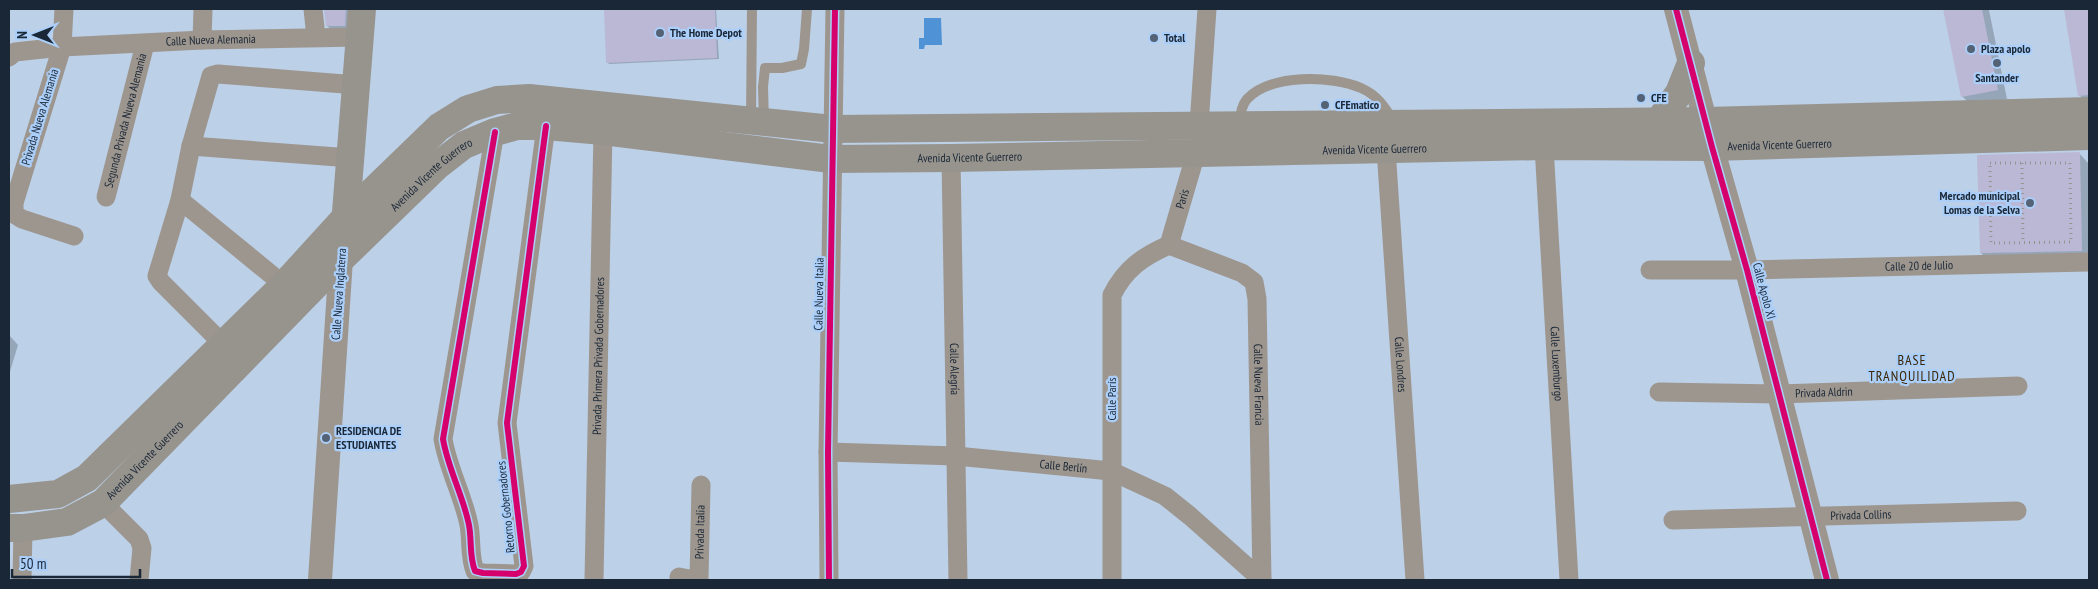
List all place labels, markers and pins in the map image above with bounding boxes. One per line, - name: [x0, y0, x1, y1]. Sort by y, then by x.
- place label: The Home Depot: [670, 25, 742, 40]
- marker: The Home Depot: [654, 27, 666, 39]
- place label: Total: [1164, 30, 1185, 45]
- marker: Total: [1148, 32, 1160, 44]
- place label: Plaza apolo: [1981, 41, 2031, 56]
- marker: Plaza apolo: [1965, 43, 1977, 55]
- marker: Santander: [1991, 57, 2003, 69]
- place label: Santander: [1975, 70, 2019, 85]
- place label: CFE: [1651, 90, 1667, 105]
- marker: CFE: [1635, 92, 1647, 104]
- place label: CFEmatico: [1335, 97, 1380, 112]
- marker: CFEmatico: [1319, 99, 1331, 111]
- place label: Mercado municipal Lomas de la Selva: [1940, 188, 2020, 217]
- marker: Mercado municipal Lomas de la Selva: [2024, 197, 2036, 209]
- place label: RESIDENCIA DE ESTUDIANTES: [336, 423, 401, 452]
- marker: RESIDENCIA DE ESTUDIANTES: [320, 432, 332, 444]

